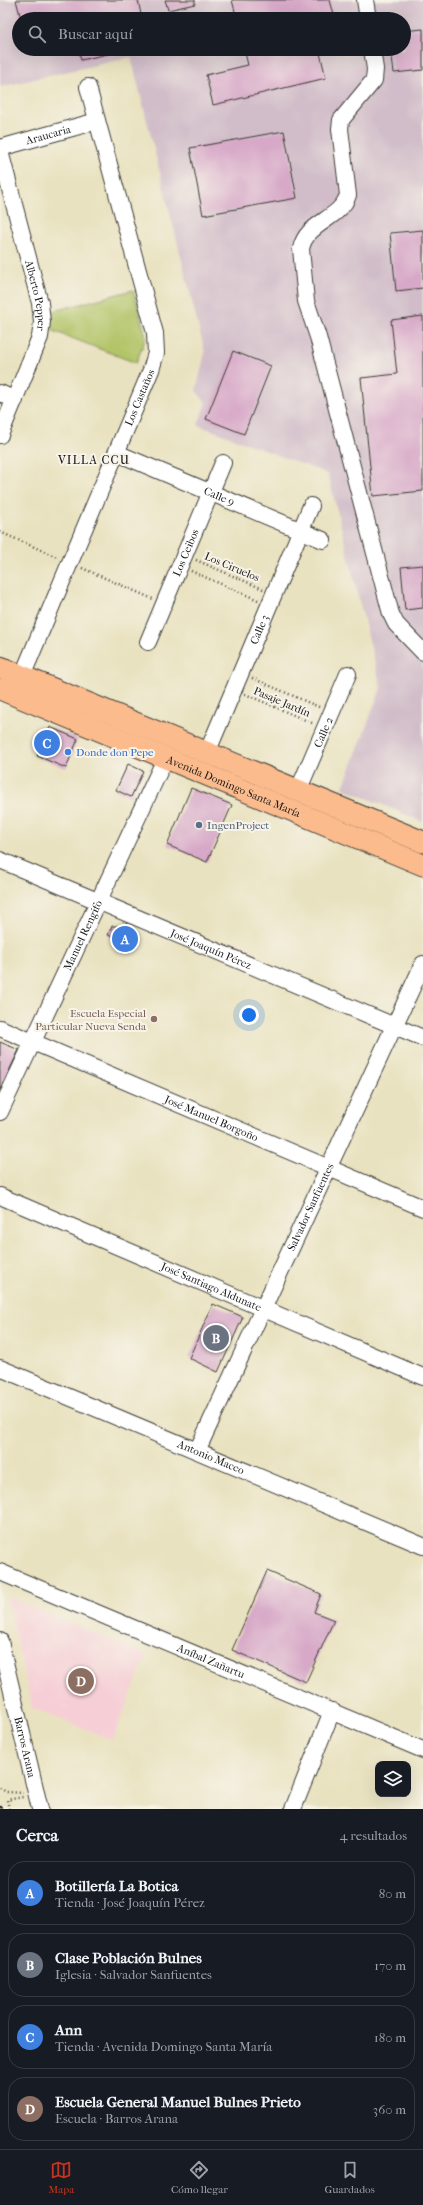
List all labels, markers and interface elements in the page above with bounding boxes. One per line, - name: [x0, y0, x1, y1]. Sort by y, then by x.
- search box: [12, 12, 411, 56]
- icon: search: [26, 23, 48, 45]
- text: Buscar aquí: [58, 25, 133, 43]
- street label: Araucaria: [23, 122, 73, 147]
- street label: Alberto Pepper: [22, 258, 49, 332]
- street label: Los Castaños: [122, 367, 157, 428]
- district label: VILLA CCU: [57, 453, 130, 467]
- street label: Calle 9: [202, 484, 237, 509]
- street label: Los Ceibos: [170, 527, 201, 578]
- street label: Los Ciruelos: [203, 550, 261, 584]
- street label: Calle 3: [247, 613, 271, 646]
- street label: Pasaje Jardín: [252, 684, 313, 720]
- street label: Calle 2: [311, 715, 336, 749]
- pin: C: [34, 728, 60, 758]
- place label: Donde don Pepe: [76, 746, 154, 759]
- marker: Donde don Pepe: [63, 747, 73, 757]
- street label: Avenida Domingo Santa María: [164, 752, 303, 820]
- place label: IngenProject: [207, 819, 269, 832]
- marker: IngenProject: [194, 820, 204, 830]
- street label: Manuel Rengifo: [61, 898, 105, 973]
- pin: A: [112, 924, 138, 954]
- street label: José Joaquín Pérez: [168, 926, 254, 972]
- your location: [239, 1005, 259, 1025]
- place label: Escuela Especial Particular Nueva Senda: [35, 1007, 147, 1033]
- marker: Escuela Especial Particular Nueva Senda: [149, 1014, 159, 1024]
- street label: José Manuel Borgoño: [162, 1092, 261, 1144]
- street label: Salvador Sanfuentes: [284, 1161, 336, 1253]
- street label: José Santiago Aldunate: [158, 1259, 264, 1314]
- pin: B: [203, 1323, 229, 1353]
- street label: Antonio Maceo: [175, 1437, 247, 1477]
- street label: Aníbal Zañartu: [174, 1640, 247, 1681]
- pin: D: [68, 1666, 94, 1696]
- street label: Barros Arana: [12, 1715, 39, 1780]
- map controls: [375, 1761, 411, 1797]
- button: layers: [375, 1761, 411, 1797]
- text: Cerca: [16, 1825, 58, 1845]
- text: 4 resultados: [340, 1828, 407, 1843]
- text: Botillería La Botica: [55, 1877, 178, 1895]
- text: A: [26, 1886, 34, 1901]
- text: 80 m: [379, 1886, 406, 1901]
- text: Tienda · José Joaquín Pérez: [55, 1895, 205, 1910]
- text: Clase Población Bulnes: [55, 1949, 202, 1967]
- text: B: [26, 1958, 34, 1973]
- text: 170 m: [374, 1958, 406, 1973]
- text: Iglesia · Salvador Sanfuentes: [55, 1967, 212, 1982]
- text: Ann: [55, 2021, 82, 2039]
- text: C: [26, 2030, 34, 2045]
- text: 180 m: [374, 2030, 406, 2045]
- text: Tienda · Avenida Domingo Santa María: [55, 2039, 272, 2054]
- text: Escuela General Manuel Bulnes Prieto: [55, 2093, 301, 2111]
- text: D: [25, 2102, 35, 2117]
- text: 360 m: [373, 2102, 406, 2117]
- text: Escuela · Barros Arana: [55, 2111, 178, 2126]
- tab: Mapa: [48, 2159, 74, 2196]
- tab: Cómo llegar: [171, 2159, 228, 2196]
- tab: Guardados: [324, 2159, 375, 2196]

